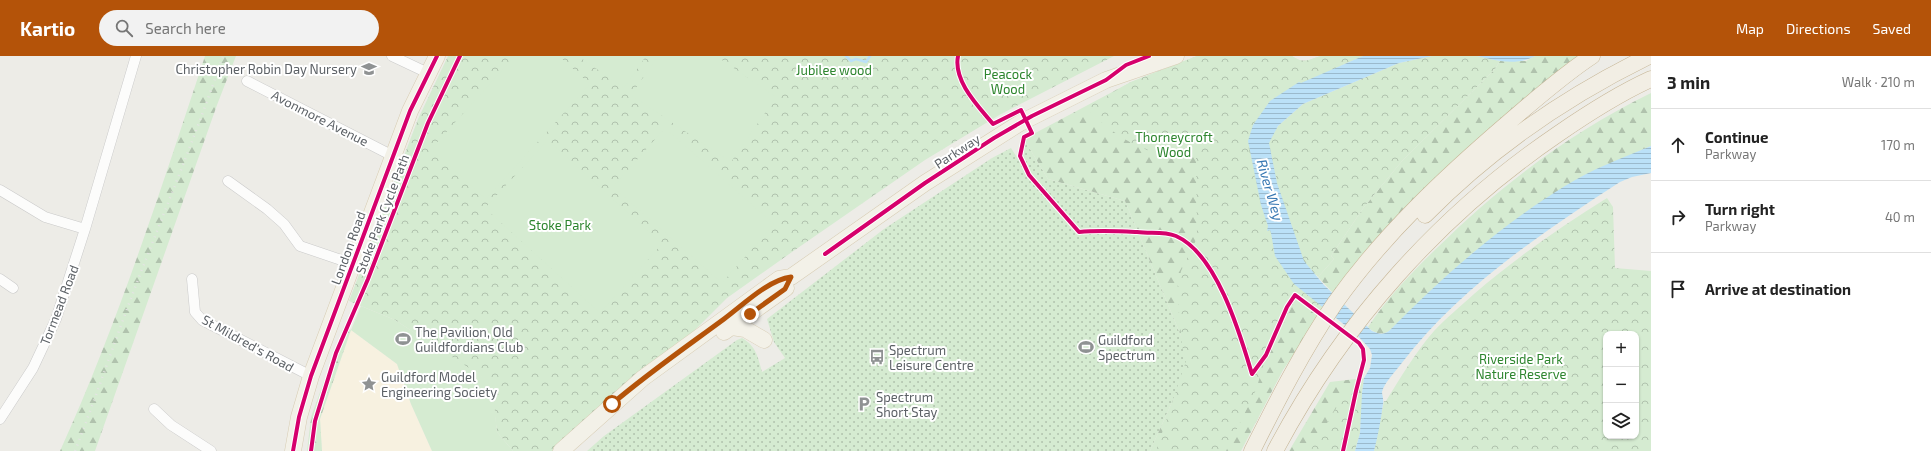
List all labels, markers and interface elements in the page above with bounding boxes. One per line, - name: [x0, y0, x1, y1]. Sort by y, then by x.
- search box: [99, 10, 379, 46]
- text: Kartio: [20, 17, 75, 40]
- icon: search: [113, 17, 135, 39]
- text: Search here: [145, 19, 226, 37]
- text: Map: [1736, 20, 1764, 37]
- text: Directions: [1786, 20, 1851, 37]
- text: Saved: [1873, 20, 1911, 37]
- school or university icon: Christopher Robin Day Nursery: [360, 60, 378, 78]
- place label: Christopher Robin Day Nursery: [176, 61, 357, 77]
- park label: Jubilee wood: [796, 62, 872, 78]
- park label: Peacock Wood: [984, 66, 1033, 97]
- text: 3 min: [1667, 72, 1710, 92]
- text: Walk · 210 m: [1842, 74, 1915, 90]
- street label: Avonmore Avenue: [269, 87, 371, 149]
- text: Continue: [1705, 128, 1768, 146]
- park label: Thorneycroft Wood: [1135, 129, 1213, 160]
- street label: Parkway: [931, 130, 983, 172]
- icon: ahead: [1667, 134, 1689, 156]
- text: 170 m: [1881, 137, 1915, 153]
- text: Parkway: [1705, 146, 1756, 162]
- street label: Stoke Park Cycle Path: [352, 152, 412, 276]
- water label: River Wey: [1254, 157, 1287, 223]
- text: Turn right: [1705, 200, 1775, 218]
- icon: right: [1667, 206, 1689, 228]
- street label: London Road: [327, 209, 369, 287]
- text: 40 m: [1885, 209, 1915, 225]
- park label: Stoke Park: [529, 217, 592, 233]
- text: Parkway: [1705, 218, 1756, 234]
- street label: Tormead Road: [36, 263, 82, 347]
- icon: arrive: [1667, 278, 1689, 300]
- text: Arrive at destination: [1705, 280, 1851, 298]
- route end: [741, 305, 759, 323]
- street label: St Mildred's Road: [199, 311, 297, 375]
- place label: The Pavilion, Old Guildfordians Club: [415, 324, 523, 355]
- sports icon: The Pavilion, Old Guildfordians Club: [394, 330, 412, 348]
- map controls: [1603, 331, 1639, 439]
- button: +: [1603, 331, 1639, 367]
- place label: Guildford Spectrum: [1098, 332, 1155, 363]
- sports icon: Guildford Spectrum: [1077, 338, 1095, 356]
- place label: Spectrum Leisure Centre: [889, 342, 974, 373]
- bus stop icon: Spectrum Leisure Centre: [868, 348, 886, 366]
- park label: Riverside Park Nature Reserve: [1475, 351, 1567, 382]
- button: −: [1603, 367, 1639, 403]
- place label: Guildford Model Engineering Society: [381, 369, 497, 400]
- place icon: Guildford Model Engineering Society: [360, 375, 378, 393]
- place label: Spectrum Short Stay: [876, 389, 938, 420]
- route start: [603, 395, 621, 413]
- parking icon: Spectrum Short Stay: [855, 395, 873, 413]
- button: layers: [1603, 403, 1639, 439]

